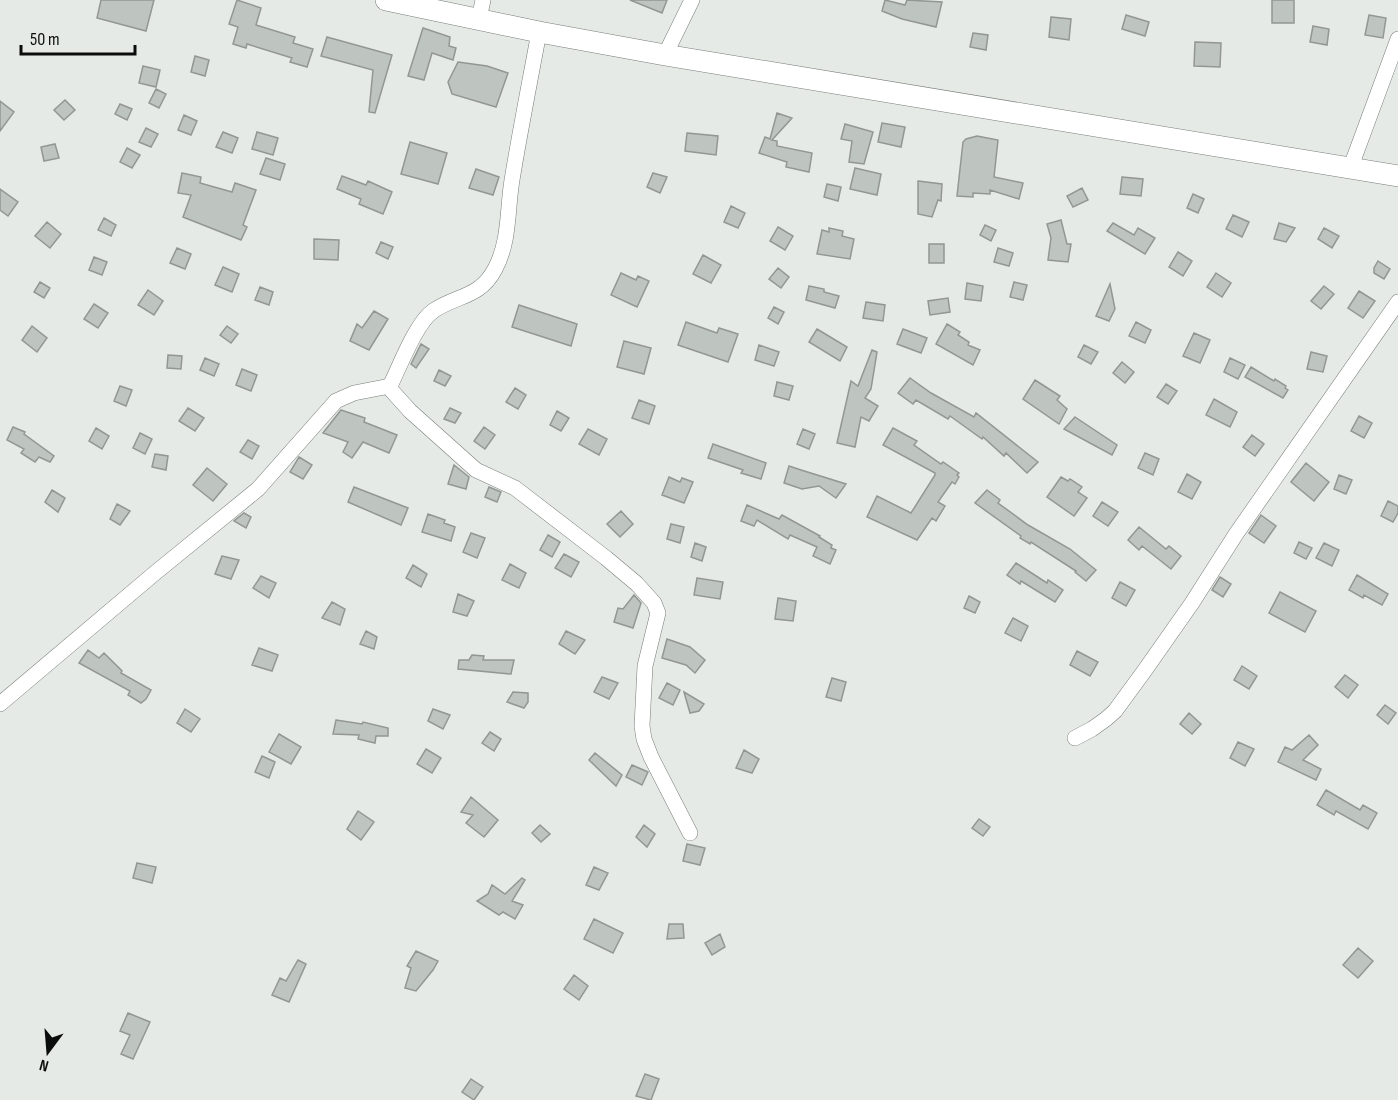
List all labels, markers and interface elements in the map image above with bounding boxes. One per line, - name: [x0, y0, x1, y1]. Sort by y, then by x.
- scale bar: [21, 18, 135, 56]
- text: 50 m: [30, 29, 60, 50]
- north arrow: [18, 1022, 78, 1082]
- text: N: [38, 1055, 51, 1075]

